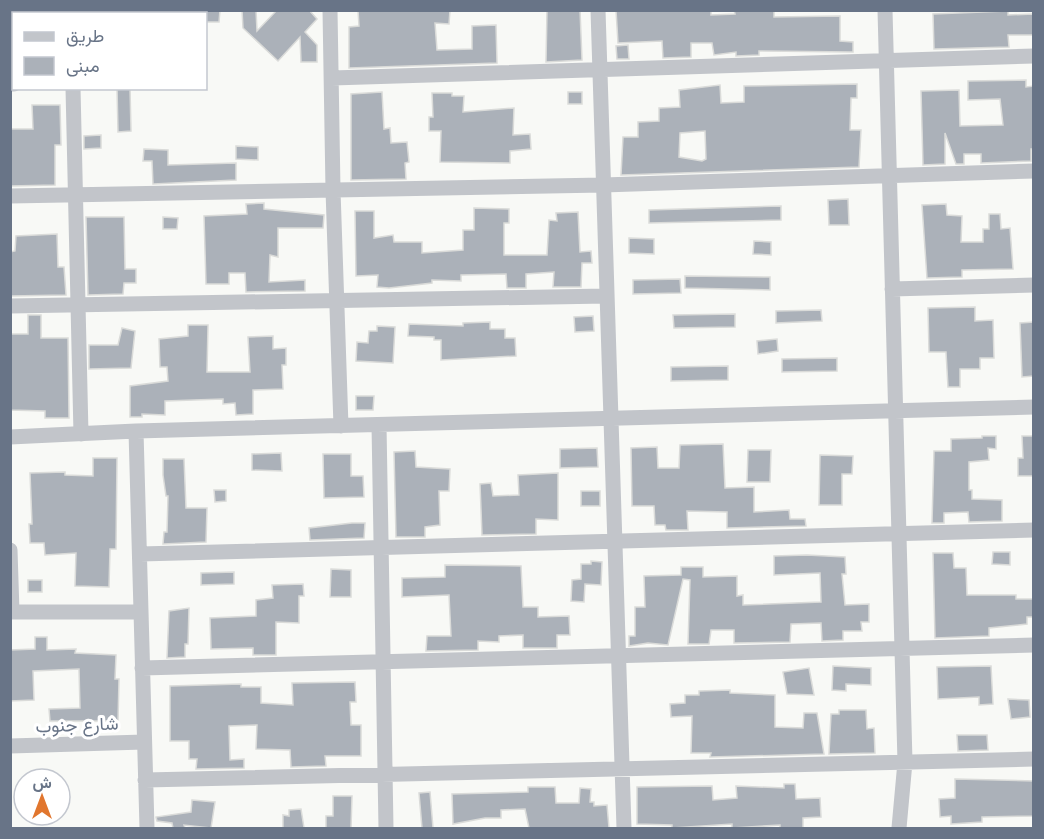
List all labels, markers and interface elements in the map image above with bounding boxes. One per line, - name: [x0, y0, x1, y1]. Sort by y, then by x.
- legend: [12, 12, 207, 90]
- text: طريق: [66, 24, 104, 48]
- text: مبنى: [66, 54, 100, 78]
- street label: شارع جنوب: [35, 712, 119, 738]
- north arrow: [12, 767, 72, 827]
- text: ش: [32, 772, 52, 793]

